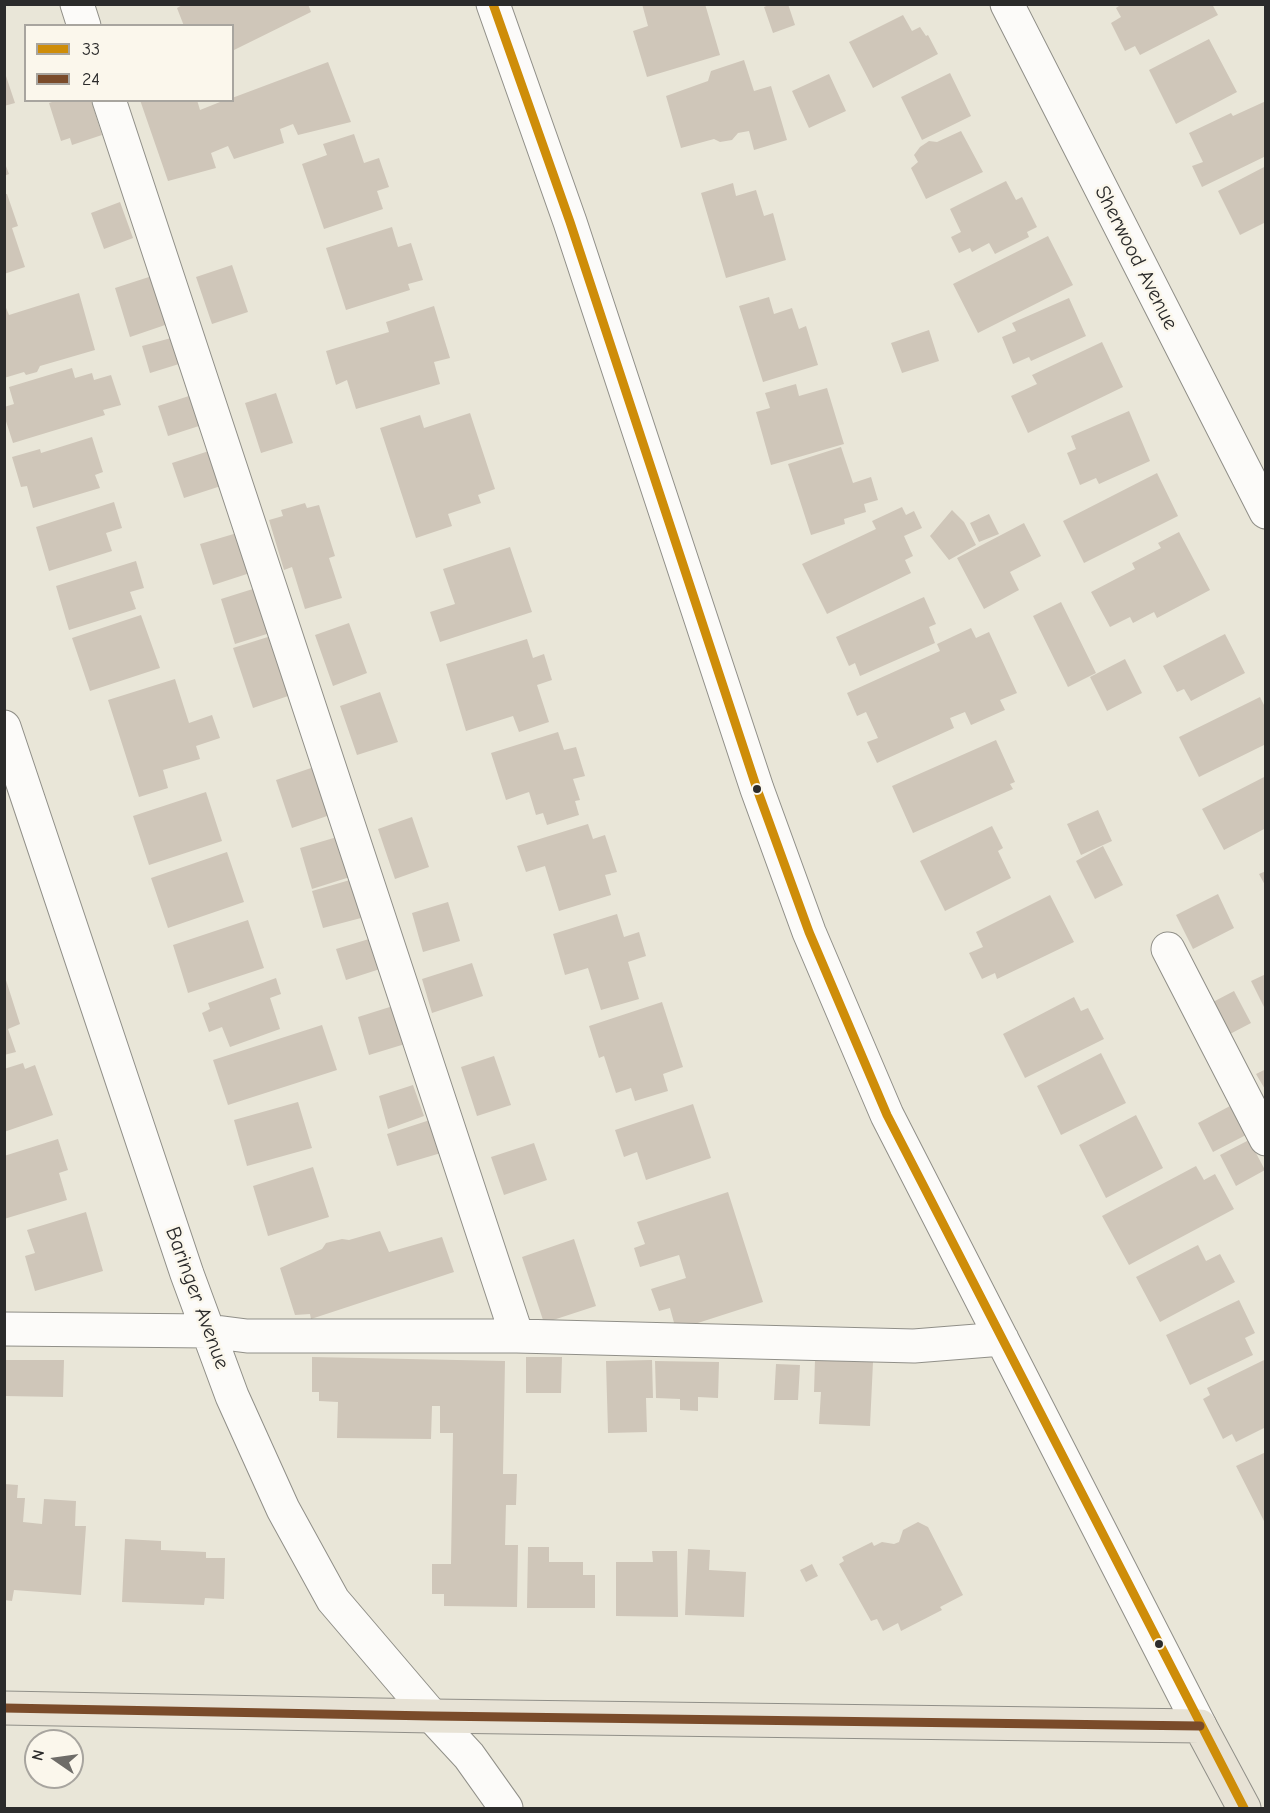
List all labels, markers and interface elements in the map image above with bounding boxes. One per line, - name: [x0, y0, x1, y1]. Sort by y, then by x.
- legend: [24, 24, 234, 102]
- text: 33: [82, 39, 100, 60]
- text: 24: [82, 69, 100, 90]
- street label: Sherwood Avenue: [1089, 182, 1183, 334]
- unlabelled marker: [751, 783, 763, 795]
- street label: Baringer Avenue: [160, 1223, 234, 1373]
- unlabelled marker: [1153, 1638, 1165, 1650]
- north arrow: [24, 1729, 84, 1789]
- text: N: [28, 1748, 48, 1763]

